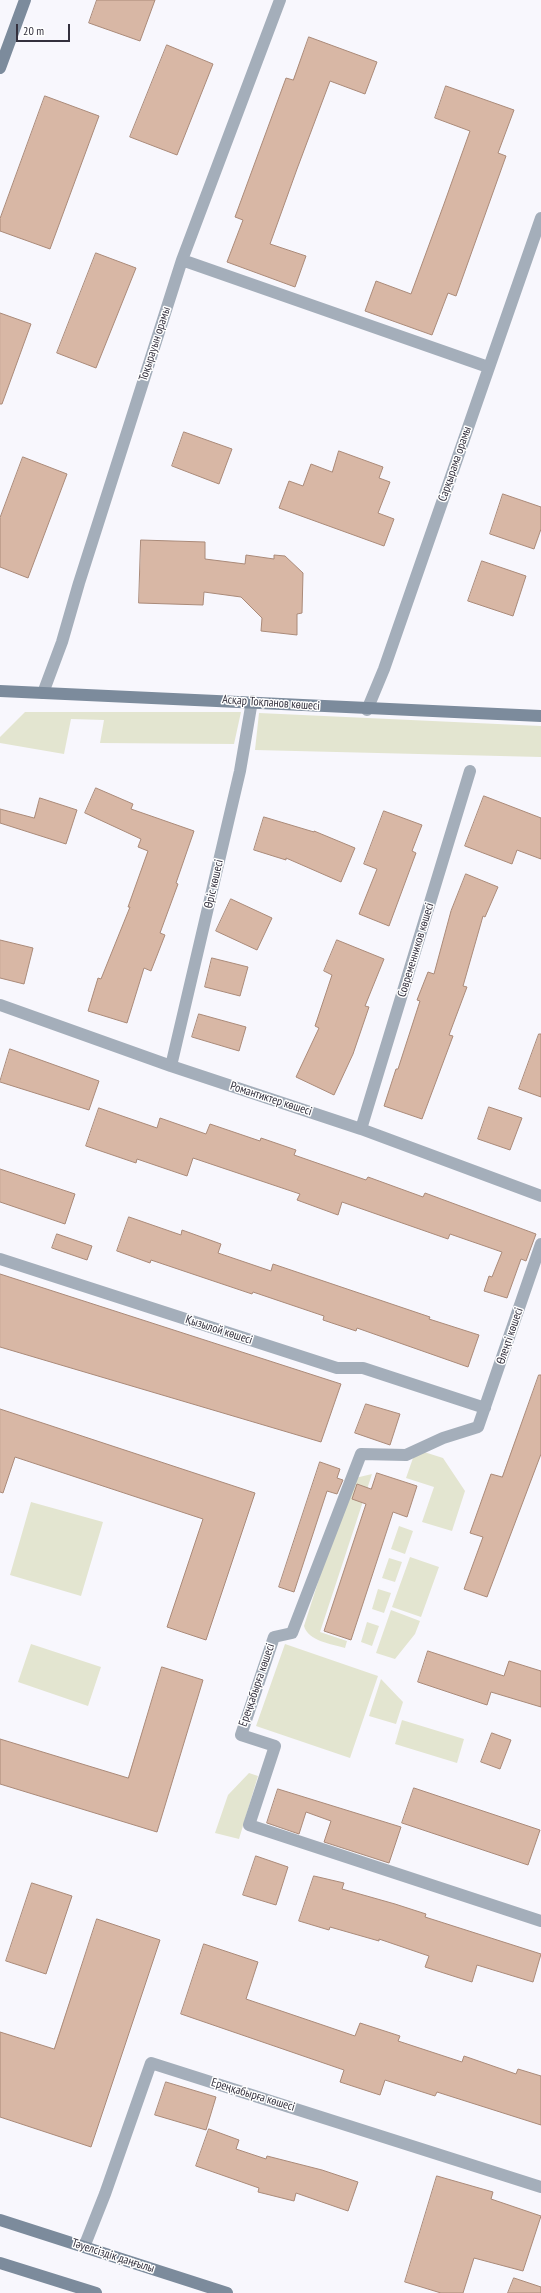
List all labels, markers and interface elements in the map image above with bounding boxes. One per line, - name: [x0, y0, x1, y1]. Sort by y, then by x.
- scale bar: [18, 16, 72, 42]
- text: 20 m: [23, 23, 44, 38]
- street label: Тоқырауын орамы: [136, 305, 174, 383]
- street label: Сарқырама орамы: [435, 425, 475, 503]
- street label: Асқар Тоқпанов көшесі: [222, 692, 320, 714]
- street label: Өріс көшесі: [201, 858, 227, 910]
- street label: Современников көшесі: [395, 901, 437, 999]
- street label: Романтиктер көшесі: [228, 1079, 314, 1119]
- street label: Өлеңті көшесі: [494, 1306, 526, 1366]
- street label: Қызылой көшесі: [184, 1312, 254, 1348]
- street label: Ереңқабырға көшесі: [236, 1642, 278, 1728]
- street label: Ереңқабырға көшесі: [209, 2075, 297, 2115]
- street label: Тәуелсіздік даңғылы: [70, 2236, 156, 2276]

